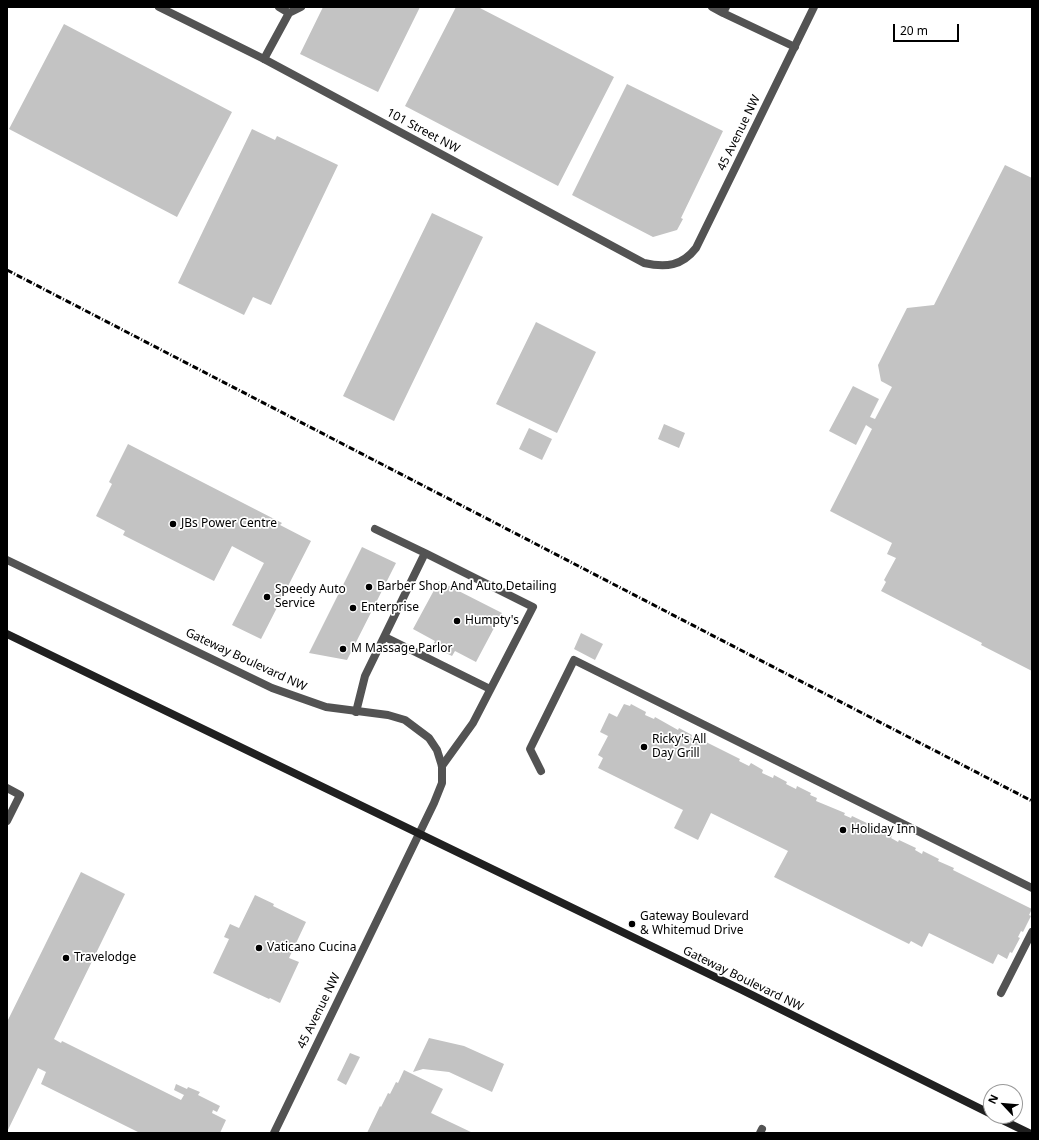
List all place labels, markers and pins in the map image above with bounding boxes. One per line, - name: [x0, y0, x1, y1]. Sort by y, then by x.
- place label: JBs Power Centre: [181, 517, 277, 531]
- marker: JBs Power Centre: [168, 519, 178, 529]
- place label: Barber Shop And Auto Detailing: [377, 580, 557, 594]
- marker: Barber Shop And Auto Detailing: [364, 582, 374, 592]
- place label: Speedy Auto Service: [275, 583, 346, 611]
- marker: Speedy Auto Service: [262, 592, 272, 602]
- place label: Enterprise: [361, 601, 419, 615]
- marker: Enterprise: [348, 603, 358, 613]
- place label: Humpty's: [465, 614, 519, 628]
- marker: Humpty's: [452, 616, 462, 626]
- place label: M Massage Parlor: [351, 642, 452, 656]
- marker: M Massage Parlor: [338, 644, 348, 654]
- place label: Ricky's All Day Grill: [652, 733, 706, 761]
- marker: Ricky's All Day Grill: [639, 742, 649, 752]
- place label: Holiday Inn: [851, 823, 916, 837]
- marker: Holiday Inn: [838, 825, 848, 835]
- place label: Gateway Boulevard & Whitemud Drive: [640, 910, 749, 938]
- marker: Gateway Boulevard & Whitemud Drive: [627, 919, 637, 929]
- place label: Vaticano Cucina: [267, 941, 356, 955]
- marker: Vaticano Cucina: [254, 943, 264, 953]
- place label: Travelodge: [74, 951, 136, 965]
- marker: Travelodge: [61, 953, 71, 963]

